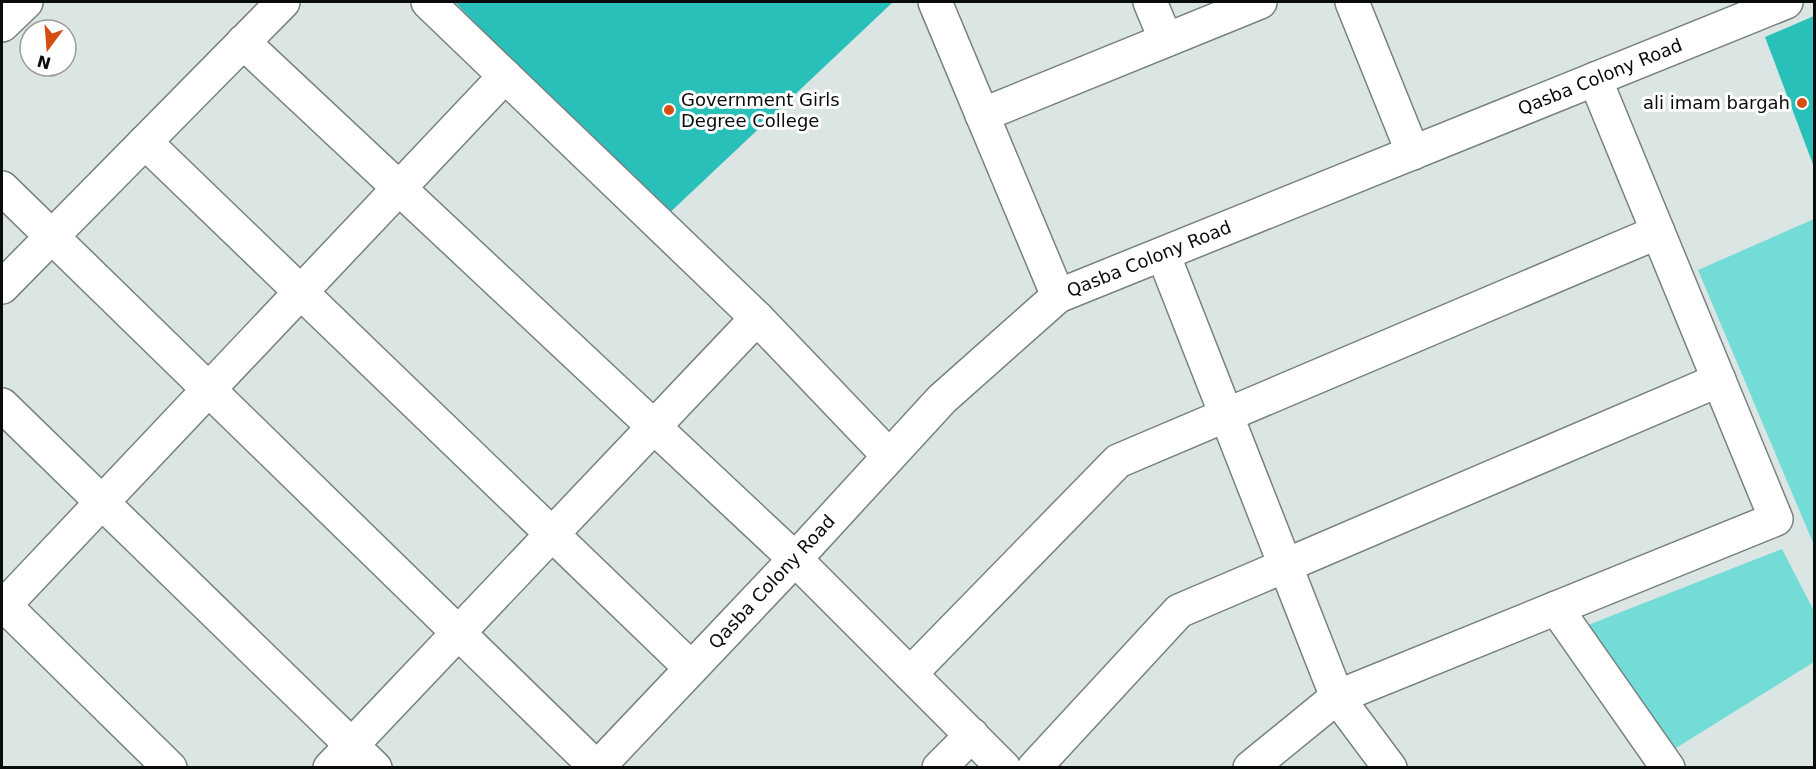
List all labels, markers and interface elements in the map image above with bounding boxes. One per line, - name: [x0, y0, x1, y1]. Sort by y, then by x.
- north arrow: [18, 18, 78, 78]
- street label: Qasba Colony Road: [1515, 34, 1685, 119]
- text: N: [35, 51, 53, 73]
- place label: Government Girls Degree College: [681, 89, 840, 131]
- place label: ali imam bargah: [1643, 92, 1790, 113]
- marker: ali imam bargah: [1795, 96, 1809, 110]
- marker: Government Girls Degree College: [662, 103, 676, 117]
- street label: Qasba Colony Road: [1064, 216, 1234, 301]
- street label: Qasba Colony Road: [704, 510, 839, 653]

